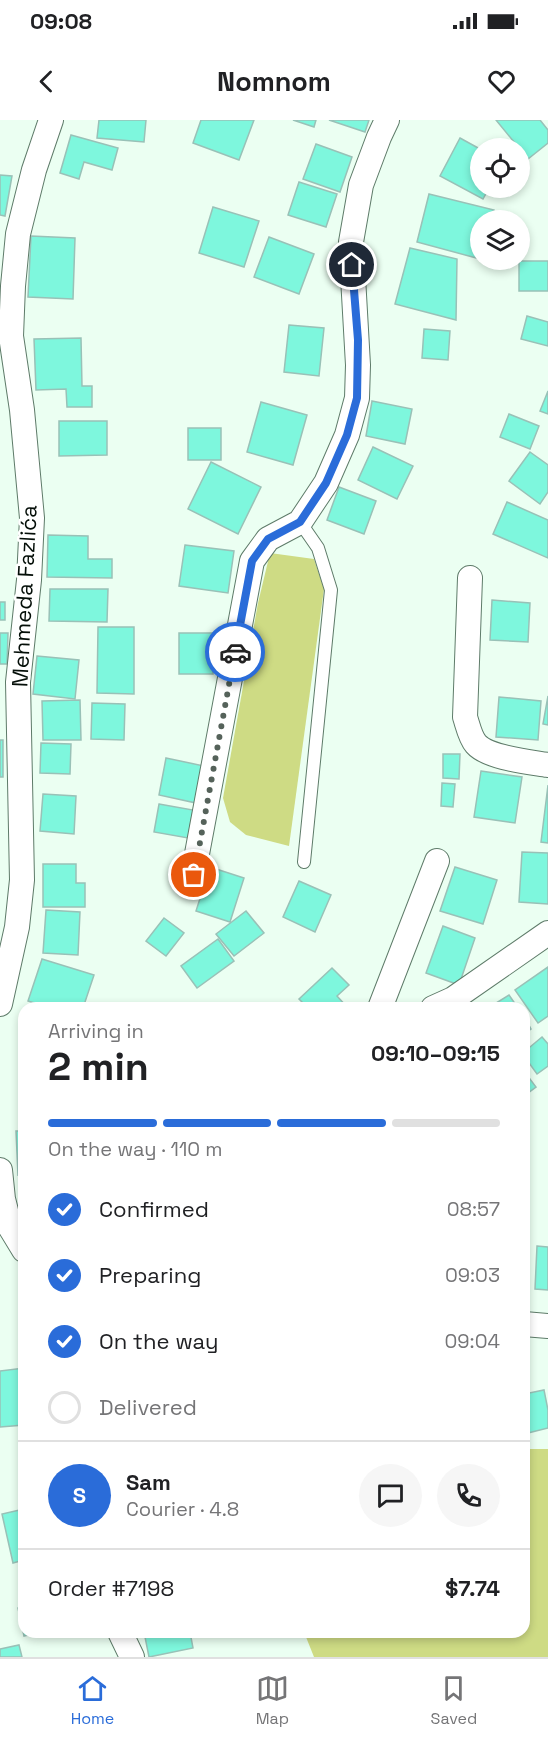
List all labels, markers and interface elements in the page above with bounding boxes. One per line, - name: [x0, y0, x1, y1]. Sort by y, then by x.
- text: 09:08: [30, 7, 92, 35]
- text: Nomnom: [217, 64, 331, 99]
- icon: back: [30, 65, 63, 98]
- icon: heart: [485, 65, 518, 98]
- map controls: [470, 138, 530, 270]
- button: locate: [470, 138, 530, 198]
- button: layers: [470, 210, 530, 270]
- pin: [326, 239, 377, 290]
- icon: home: [335, 248, 368, 281]
- street label: Mehmeda Fazlića: [5, 504, 43, 688]
- courier: [205, 622, 265, 682]
- icon: car: [219, 636, 252, 669]
- pin: [168, 849, 219, 900]
- icon: bag: [177, 858, 210, 891]
- text: Arriving in: [48, 1018, 144, 1044]
- text: 09:10–09:15: [371, 1039, 500, 1067]
- text: 2 min: [48, 1042, 149, 1091]
- text: On the way · 110 m: [48, 1136, 222, 1162]
- icon: check: [48, 1193, 81, 1226]
- text: Confirmed: [99, 1195, 209, 1223]
- text: 08:57: [447, 1196, 500, 1222]
- icon: check: [48, 1259, 81, 1292]
- text: Preparing: [99, 1261, 201, 1289]
- text: 09:03: [445, 1262, 500, 1288]
- icon: check: [48, 1325, 81, 1358]
- text: On the way: [99, 1327, 218, 1355]
- text: 09:04: [445, 1328, 500, 1354]
- text: Delivered: [99, 1393, 197, 1421]
- button: chat: [359, 1464, 422, 1527]
- button: phone: [437, 1464, 500, 1527]
- text: Sam: [126, 1468, 171, 1496]
- text: S: [73, 1481, 86, 1509]
- text: Courier · 4.8: [126, 1496, 239, 1522]
- text: Order #7198: [48, 1574, 174, 1602]
- text: $7.74: [445, 1574, 500, 1602]
- tab: Home: [71, 1672, 114, 1729]
- tab: Map: [256, 1672, 289, 1729]
- tab: Saved: [431, 1672, 477, 1729]

